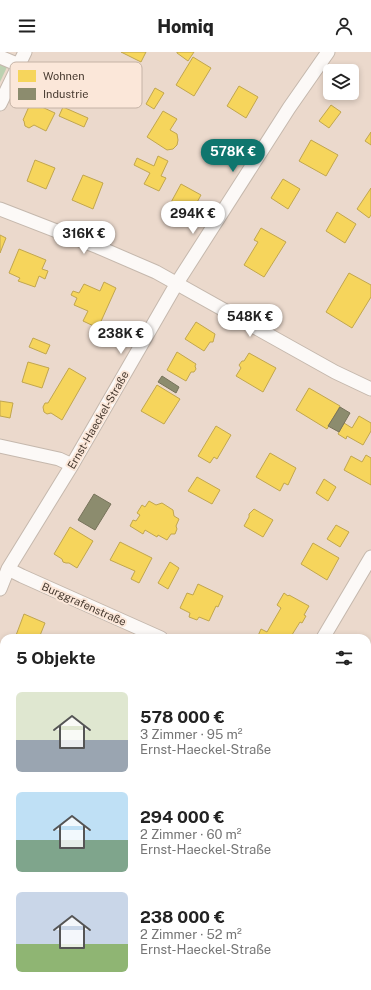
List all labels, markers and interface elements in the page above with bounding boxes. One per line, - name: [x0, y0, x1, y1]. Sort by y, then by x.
- icon: menu: [16, 15, 38, 37]
- icon: person: [333, 15, 355, 37]
- text: Homiq: [157, 16, 214, 37]
- legend: [10, 62, 142, 108]
- map controls: [323, 64, 359, 100]
- button: layers: [323, 64, 359, 100]
- text: Wohnen: [43, 70, 84, 82]
- text: Industrie: [43, 88, 88, 100]
- pin: 578K €: [200, 139, 266, 173]
- text: 578K €: [210, 144, 256, 159]
- pin: 294K €: [160, 201, 226, 235]
- text: 294K €: [170, 206, 216, 221]
- pin: 316K €: [51, 221, 117, 255]
- text: 316K €: [62, 226, 106, 241]
- pin: 548K €: [217, 304, 283, 338]
- text: 548K €: [227, 309, 273, 324]
- pin: 238K €: [88, 321, 154, 355]
- text: 238K €: [98, 326, 144, 341]
- street label: Ernst-Haeckel-Straße: [65, 369, 131, 471]
- street label: Burggrafenstraße: [40, 580, 128, 628]
- icon: filters: [333, 647, 355, 669]
- text: 5 Objekte: [16, 648, 96, 668]
- text: 578 000 €: [140, 707, 225, 727]
- icon: home: [48, 708, 96, 756]
- text: 3 Zimmer · 95 m²: [140, 727, 243, 742]
- text: Ernst-Haeckel-Straße: [140, 742, 271, 757]
- text: 294 000 €: [140, 807, 225, 827]
- icon: home: [48, 808, 96, 856]
- text: 2 Zimmer · 60 m²: [140, 827, 242, 842]
- text: Ernst-Haeckel-Straße: [140, 842, 271, 857]
- text: 238 000 €: [140, 907, 225, 927]
- icon: home: [48, 908, 96, 956]
- text: 2 Zimmer · 52 m²: [140, 927, 242, 942]
- text: Ernst-Haeckel-Straße: [140, 942, 271, 957]

